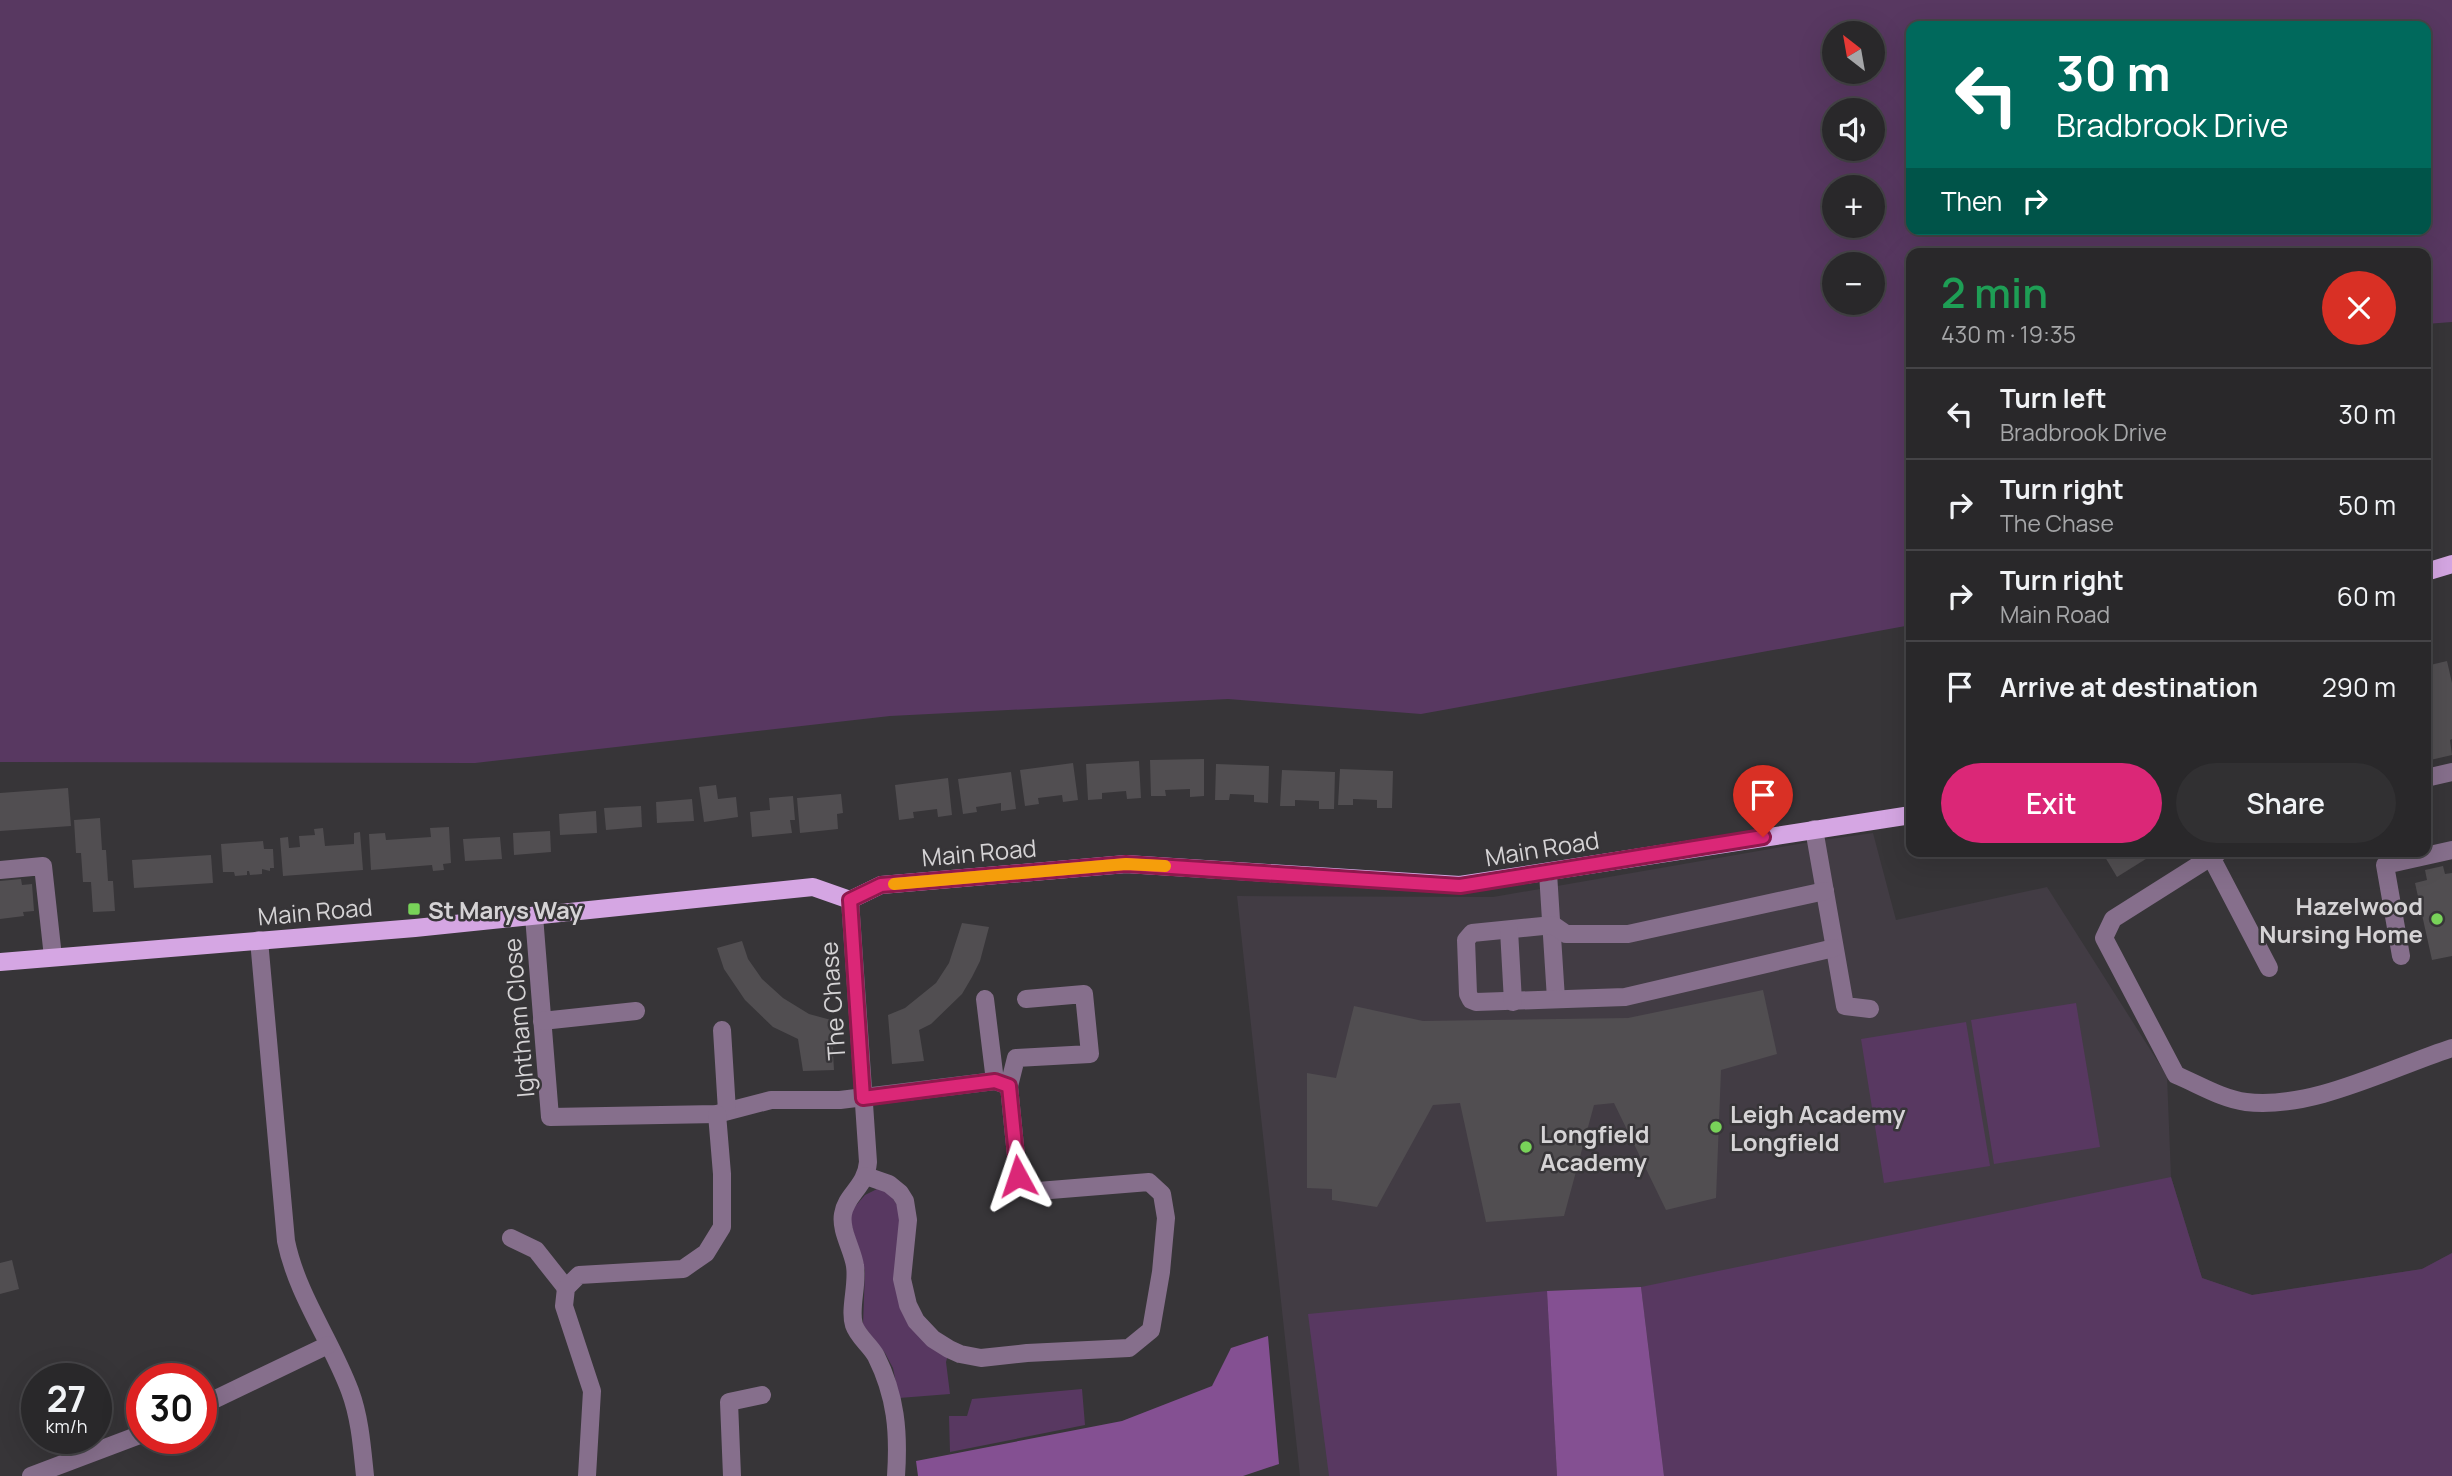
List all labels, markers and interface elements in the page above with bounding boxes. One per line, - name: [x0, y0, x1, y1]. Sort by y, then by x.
- north arrow: [1822, 21, 1885, 84]
- map controls: [1822, 21, 1885, 315]
- text: 30 m: [2056, 39, 2171, 106]
- icon: left: [1941, 49, 2032, 140]
- button: sound: [1822, 98, 1885, 161]
- text: Bradbrook Drive: [2056, 103, 2288, 147]
- button: +: [1822, 175, 1885, 238]
- icon: right: [2016, 182, 2054, 220]
- text: Then: [1941, 183, 2002, 219]
- button: −: [1822, 252, 1885, 315]
- text: 2 min: [1941, 263, 2048, 321]
- button: close: [2322, 271, 2396, 345]
- text: 430 m · 19:35: [1941, 318, 2076, 350]
- text: Turn left: [2000, 380, 2107, 416]
- icon: left: [1941, 395, 1979, 433]
- text: 30 m: [2339, 396, 2396, 432]
- text: Bradbrook Drive: [2000, 416, 2167, 448]
- text: Turn right: [2000, 471, 2124, 507]
- icon: right: [1941, 486, 1979, 524]
- text: 50 m: [2338, 487, 2396, 523]
- text: The Chase: [2000, 507, 2114, 539]
- text: Turn right: [2000, 562, 2124, 598]
- icon: right: [1941, 577, 1979, 615]
- text: 60 m: [2337, 578, 2396, 614]
- text: Main Road: [2000, 598, 2110, 630]
- icon: arrive: [1941, 668, 1979, 706]
- text: Arrive at destination: [2000, 669, 2258, 705]
- text: 290 m: [2322, 669, 2396, 705]
- button: Exit: [1941, 763, 2162, 843]
- button: Share: [2176, 763, 2396, 843]
- pin: [1733, 765, 1793, 837]
- icon: arrive: [1744, 776, 1782, 814]
- street label: Main Road: [1483, 823, 1601, 873]
- street label: Main Road: [920, 831, 1038, 873]
- place label: Hazelwood Nursing Home: [2259, 889, 2423, 950]
- street label: Main Road: [256, 890, 374, 932]
- place label: St Marys Way: [428, 893, 583, 926]
- marker: St Marys Way: [406, 901, 422, 917]
- marker: Hazelwood Nursing Home: [2429, 911, 2445, 927]
- street label: Ightham Close: [495, 937, 541, 1099]
- street label: The Chase: [811, 941, 853, 1061]
- place label: Leigh Academy Longfield: [1730, 1097, 1906, 1158]
- place label: Longfield Academy: [1540, 1117, 1650, 1178]
- marker: Leigh Academy Longfield: [1708, 1119, 1724, 1135]
- position arrow: [981, 1139, 1055, 1213]
- marker: Longfield Academy: [1518, 1139, 1534, 1155]
- speed limit sign: 30: [126, 1363, 217, 1454]
- text: 27: [47, 1375, 86, 1423]
- text: km/h: [46, 1414, 87, 1438]

